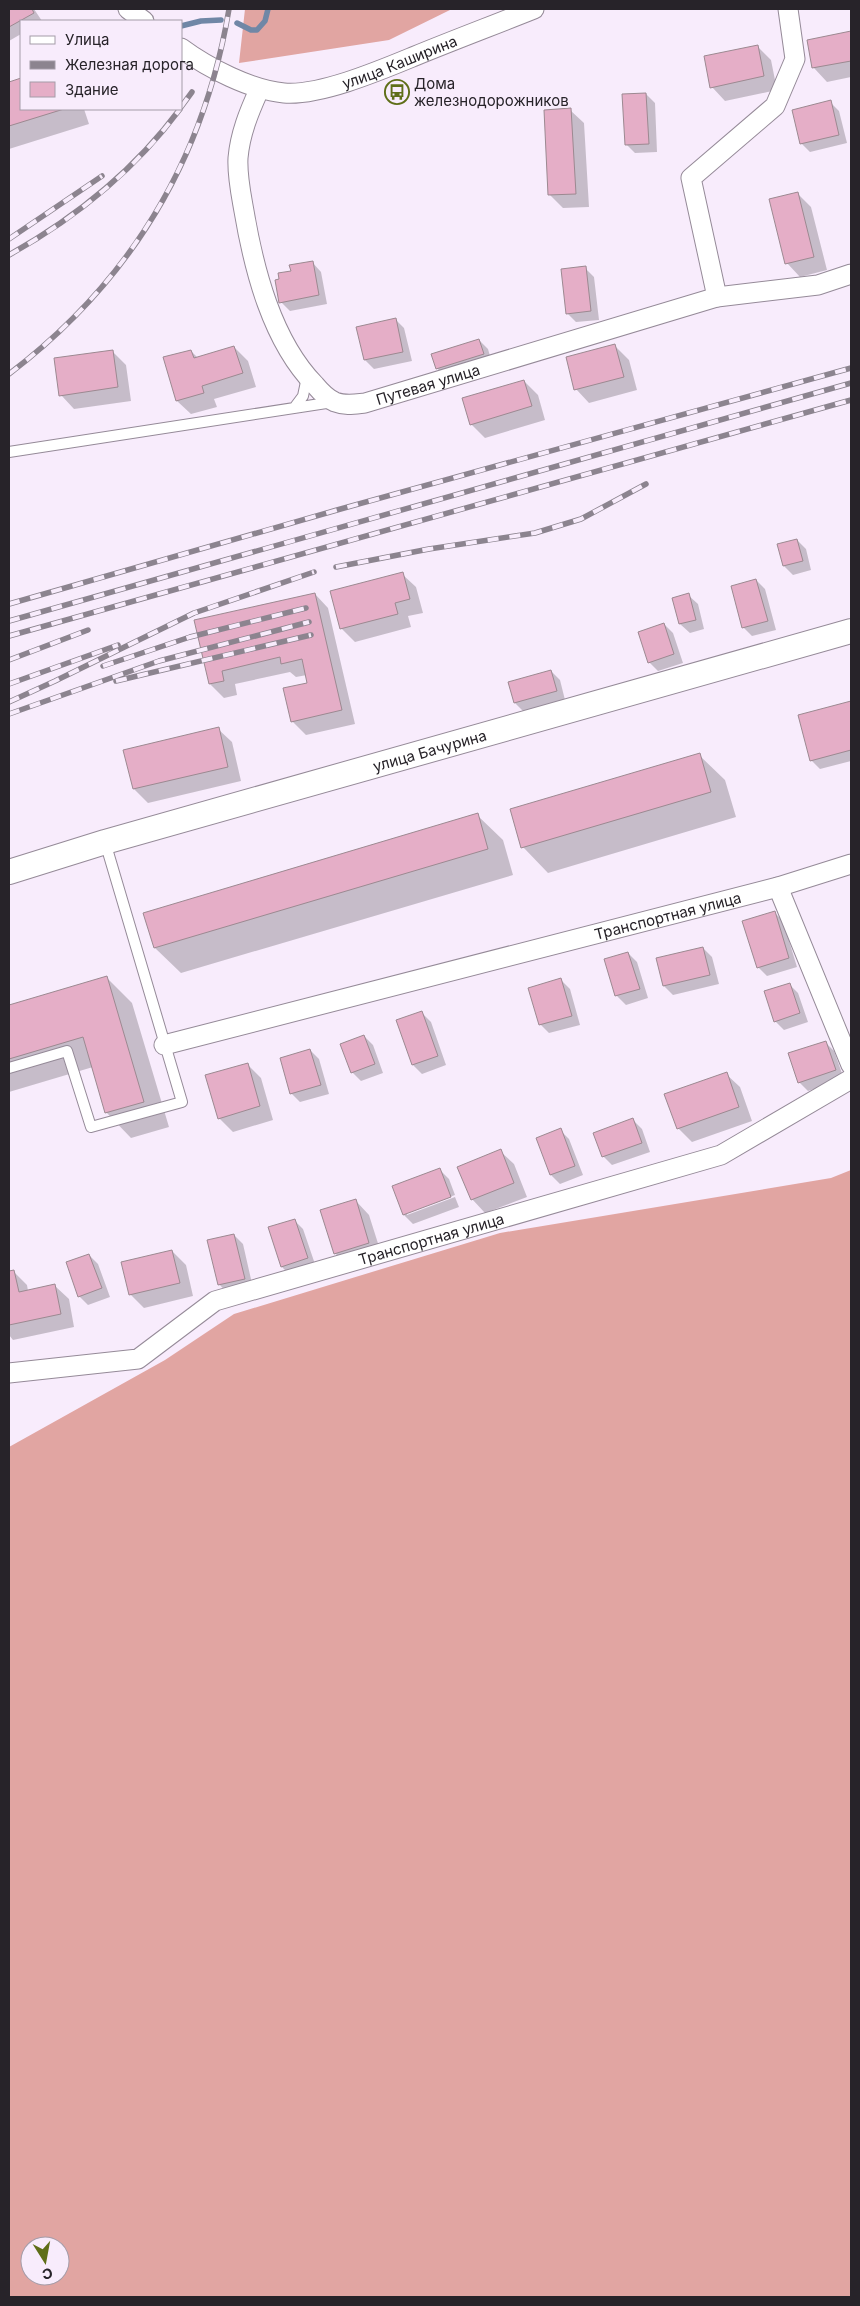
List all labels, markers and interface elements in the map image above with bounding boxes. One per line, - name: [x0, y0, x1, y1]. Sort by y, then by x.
- legend: [20, 20, 182, 110]
- text: Улица: [65, 30, 109, 49]
- street label: улица Каширина: [339, 31, 460, 92]
- text: Железная дорога: [65, 55, 194, 74]
- place label: Дома железнодорожников: [414, 74, 569, 110]
- bus stop icon: Дома железнодорожников: [384, 79, 410, 105]
- text: Здание: [65, 80, 119, 99]
- street label: Путевая улица: [374, 359, 482, 409]
- street label: улица Бачурина: [371, 725, 489, 775]
- street label: Транспортная улица: [592, 887, 743, 943]
- street label: Транспортная улица: [356, 1209, 506, 1269]
- north arrow: [20, 2236, 70, 2286]
- text: С: [41, 2265, 54, 2284]

